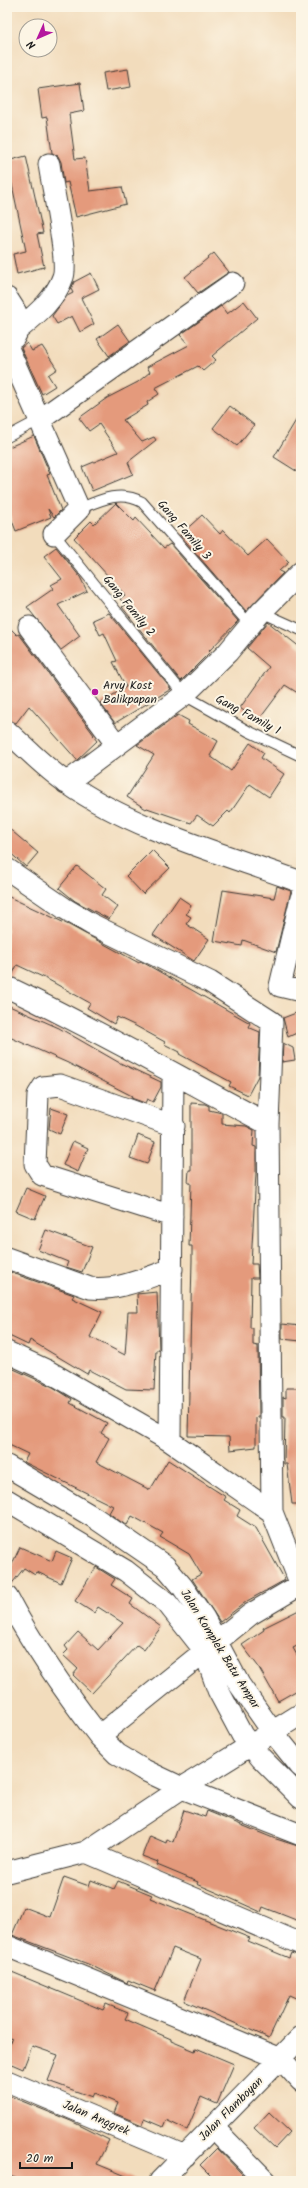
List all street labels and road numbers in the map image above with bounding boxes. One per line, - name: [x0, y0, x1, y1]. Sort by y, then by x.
- street label: Gang Family 3: [152, 496, 216, 564]
- street label: Gang Family 2: [98, 571, 160, 641]
- street label: Gang Family 1: [212, 690, 284, 740]
- street label: Jalan Komplek Batu Ampar: [175, 1585, 265, 1714]
- street label: Jalan Flamboyan: [194, 2072, 268, 2146]
- street label: Jalan Anggrek: [60, 2095, 133, 2141]

